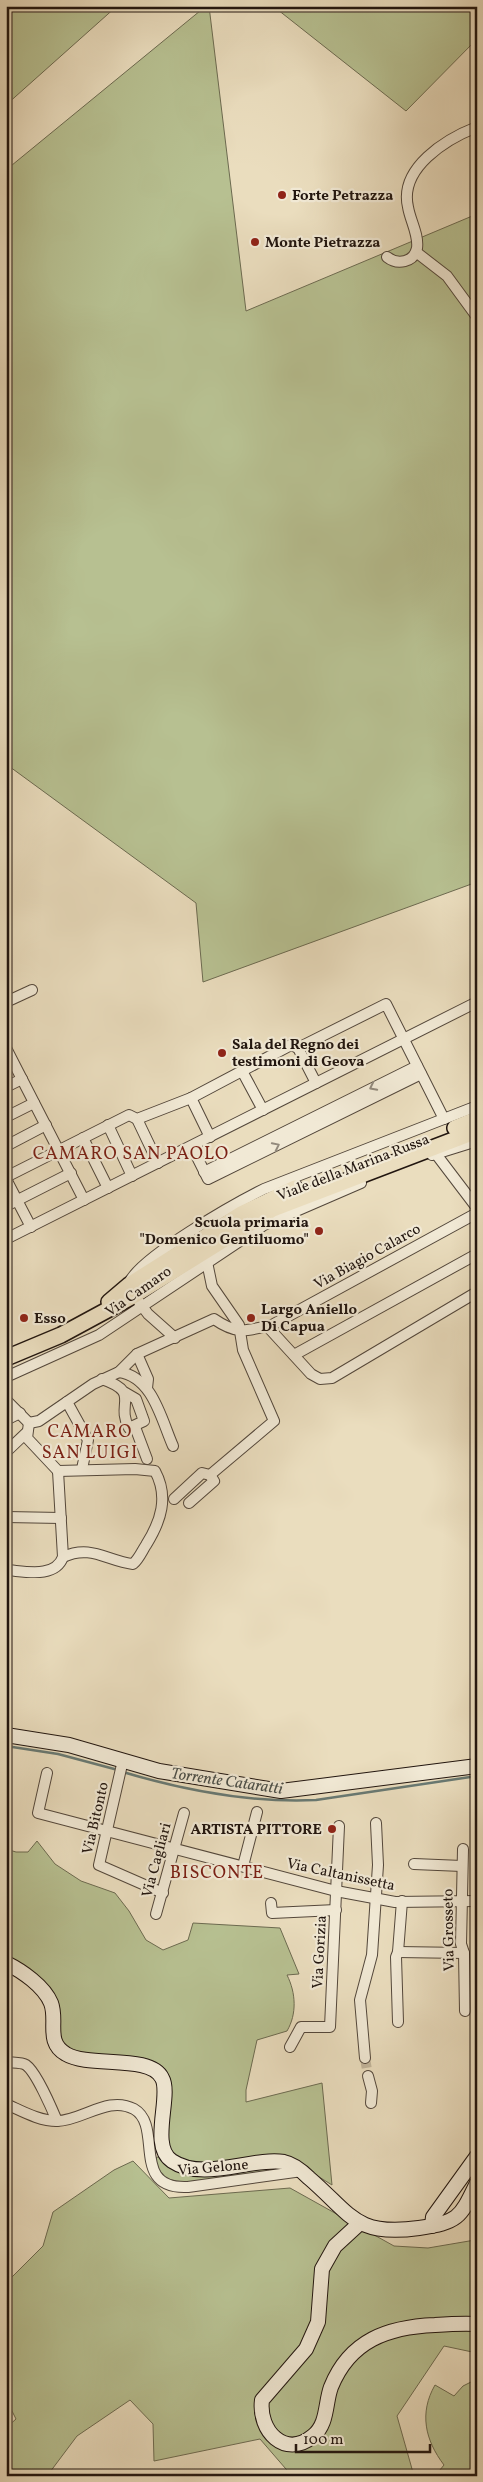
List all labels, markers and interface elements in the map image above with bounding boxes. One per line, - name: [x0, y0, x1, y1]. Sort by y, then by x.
- place label: Forte Petrazza: [292, 186, 393, 207]
- marker: Forte Petrazza: [276, 189, 288, 201]
- place label: Monte Pietrazza: [265, 233, 381, 254]
- marker: Monte Pietrazza: [249, 236, 261, 248]
- place label: Sala del Regno dei testimoni di Geova: [232, 1035, 364, 1073]
- marker: Sala del Regno dei testimoni di Geova: [216, 1047, 228, 1059]
- one-way arrow: [370, 1081, 379, 1091]
- street label: Viale della Marina Russa: [274, 1130, 433, 1207]
- district label: CAMARO SAN PAOLO: [33, 1142, 229, 1167]
- one-way arrow: [270, 1142, 279, 1152]
- place label: Scuola primaria "Domenico Gentiluomo": [139, 1213, 309, 1251]
- street label: Via Biagio Calarco: [311, 1219, 425, 1295]
- marker: Scuola primaria "Domenico Gentiluomo": [313, 1225, 325, 1237]
- street label: Via Camaro: [101, 1262, 176, 1323]
- place label: Largo Aniello Di Capua: [261, 1300, 358, 1338]
- place label: Esso: [34, 1309, 66, 1330]
- marker: Esso: [18, 1312, 30, 1324]
- marker: Largo Aniello Di Capua: [245, 1312, 257, 1324]
- district label: CAMARO SAN LUIGI: [42, 1420, 138, 1466]
- water label: Torrente Cataratti: [169, 1763, 285, 1801]
- street label: Via Bitonto: [78, 1780, 115, 1857]
- place label: ARTISTA PITTORE: [190, 1820, 322, 1841]
- street label: Via Cagliari: [137, 1821, 178, 1900]
- marker: ARTISTA PITTORE: [326, 1823, 338, 1835]
- street label: Via Caltanissetta: [285, 1854, 397, 1897]
- district label: BISCONTE: [170, 1861, 264, 1886]
- street label: Via Grosseto: [438, 1888, 461, 1972]
- street label: Via Gorizia: [308, 1915, 333, 1989]
- street label: Via Gelone: [177, 2155, 249, 2182]
- scale bar: [296, 2422, 429, 2454]
- text: 100 m: [303, 2430, 343, 2451]

